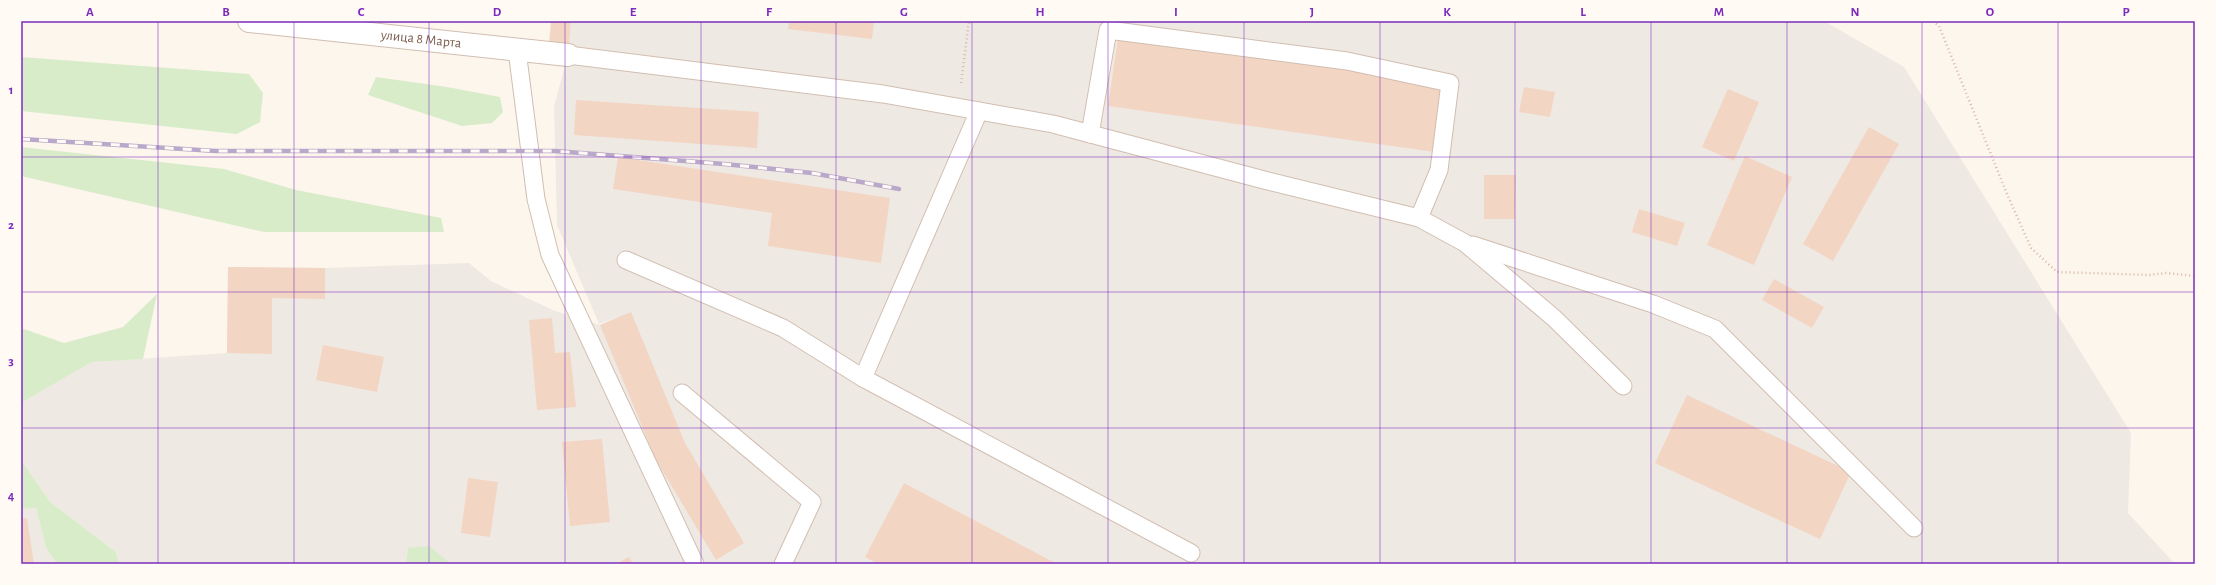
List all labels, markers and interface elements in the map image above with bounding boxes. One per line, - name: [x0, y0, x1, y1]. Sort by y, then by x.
- text: A: [86, 6, 94, 19]
- text: B: [222, 6, 230, 19]
- text: C: [358, 6, 365, 19]
- text: D: [493, 6, 502, 19]
- text: E: [630, 6, 637, 19]
- text: F: [766, 6, 773, 19]
- text: G: [900, 6, 908, 19]
- text: H: [1035, 6, 1045, 19]
- text: I: [1174, 6, 1178, 19]
- text: J: [1310, 6, 1314, 19]
- text: K: [1443, 6, 1451, 19]
- text: L: [1580, 6, 1586, 19]
- text: M: [1714, 6, 1724, 19]
- text: N: [1850, 6, 1860, 19]
- text: O: [1986, 6, 1995, 19]
- text: P: [2122, 6, 2130, 19]
- street label: улица 8 Марта: [379, 28, 463, 51]
- text: 1: [9, 84, 13, 97]
- text: 2: [8, 219, 14, 232]
- text: 3: [8, 355, 14, 368]
- text: 4: [8, 490, 15, 503]

